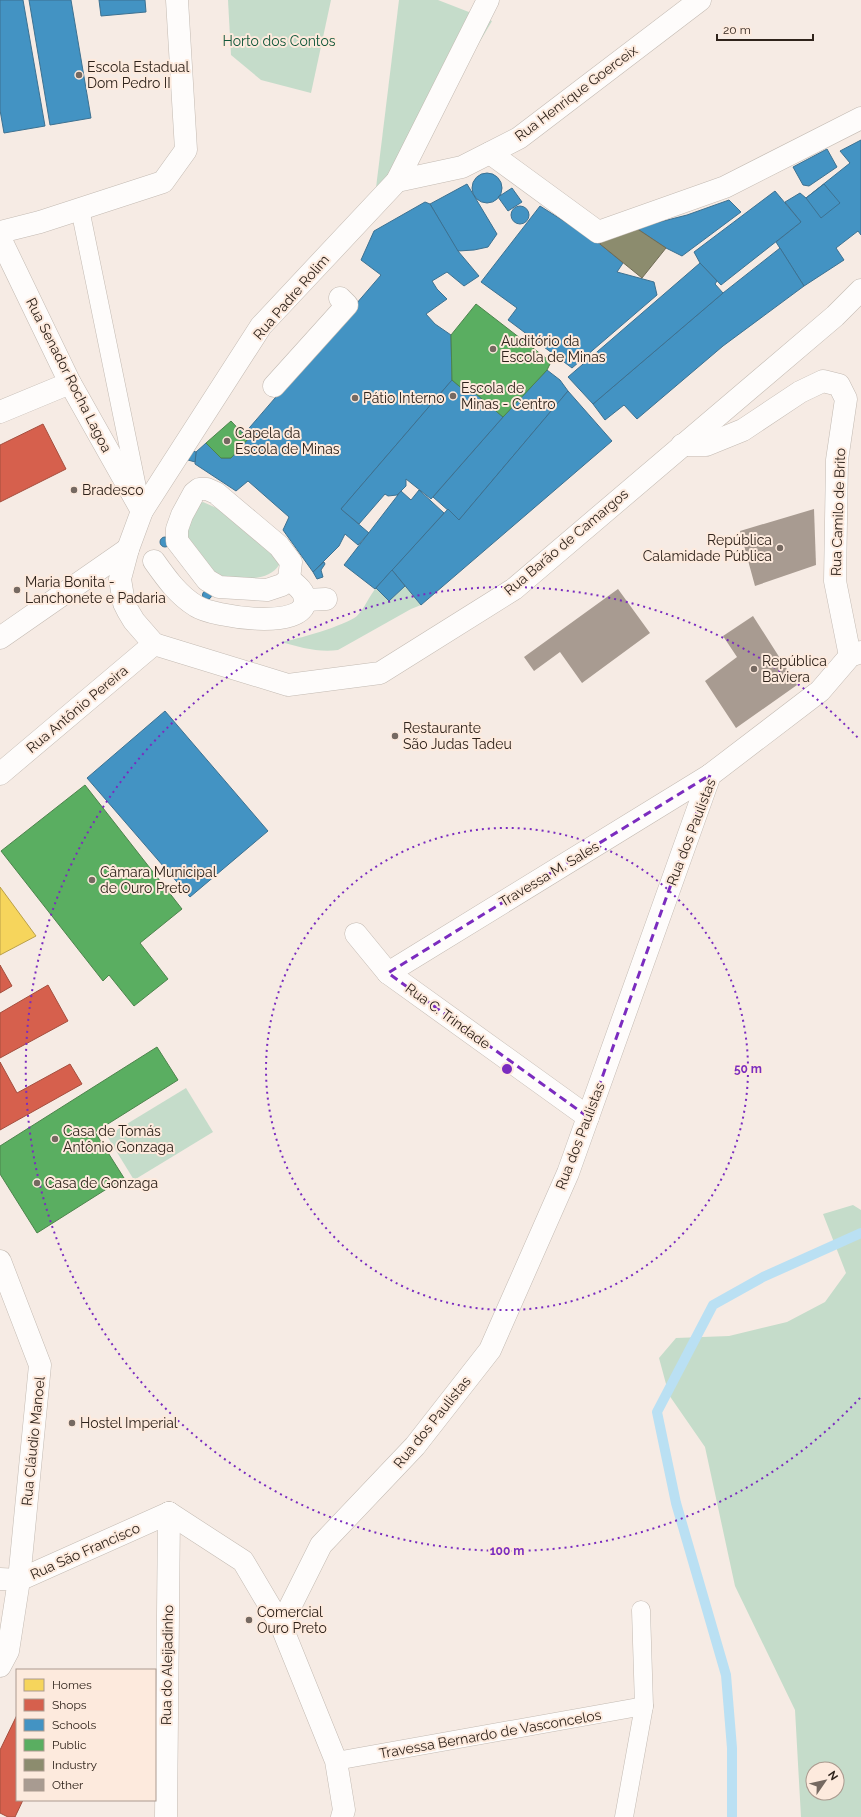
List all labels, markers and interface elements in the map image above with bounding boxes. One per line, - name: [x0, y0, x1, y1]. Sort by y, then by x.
- scale bar: [717, 16, 813, 42]
- text: 20 m: [723, 23, 751, 37]
- park label: Horto dos Contos: [223, 33, 336, 49]
- street label: Rua Henrique Goerceix: [512, 42, 640, 144]
- place label: Escola Estadual Dom Pedro II: [87, 59, 189, 91]
- marker: Escola Estadual Dom Pedro II: [74, 70, 84, 80]
- street label: Rua Padre Rolim: [250, 251, 332, 343]
- street label: Rua Senador Rocha Lagoa: [23, 295, 115, 455]
- place label: Auditório da Escola de Minas: [501, 333, 606, 365]
- marker: Auditório da Escola de Minas: [488, 344, 498, 354]
- place label: Escola de Minas - Centro: [461, 380, 556, 412]
- place label: Pátio Interno: [363, 390, 445, 406]
- marker: Escola de Minas - Centro: [448, 391, 458, 401]
- marker: Pátio Interno: [350, 393, 360, 403]
- place label: Capela da Escola de Minas: [235, 425, 340, 457]
- marker: Capela da Escola de Minas: [222, 436, 232, 446]
- street label: Rua Camilo de Brito: [828, 448, 848, 576]
- place label: Bradesco: [82, 482, 143, 498]
- marker: Bradesco: [69, 485, 79, 495]
- street label: Rua Barão de Camargos: [501, 485, 631, 598]
- place label: República Calamidade Pública: [643, 532, 772, 564]
- marker: República Calamidade Pública: [775, 543, 785, 553]
- place label: Maria Bonita - Lanchonete e Padaria: [25, 574, 166, 606]
- marker: Maria Bonita - Lanchonete e Padaria: [12, 585, 22, 595]
- place label: República Baviera: [762, 653, 827, 685]
- street label: Rua Antônio Pereira: [23, 662, 131, 756]
- marker: República Baviera: [749, 664, 759, 674]
- place label: Restaurante São Judas Tadeu: [403, 720, 512, 752]
- marker: Restaurante São Judas Tadeu: [390, 731, 400, 741]
- street label: Rua dos Paulistas: [663, 776, 719, 888]
- street label: Travessa M. Sales: [496, 838, 602, 910]
- place label: Câmara Municipal de Ouro Preto: [100, 864, 217, 896]
- marker: Câmara Municipal de Ouro Preto: [87, 875, 97, 885]
- street label: Rua C. Trindade: [403, 980, 493, 1052]
- centre of rings: [500, 1062, 514, 1076]
- text: 50 m: [734, 1062, 762, 1076]
- street label: Rua dos Paulistas: [552, 1080, 608, 1192]
- place label: Casa de Tomás Antônio Gonzaga: [63, 1123, 174, 1155]
- marker: Casa de Tomás Antônio Gonzaga: [50, 1134, 60, 1144]
- place label: Casa de Gonzaga: [45, 1175, 158, 1191]
- marker: Casa de Gonzaga: [32, 1178, 42, 1188]
- street label: Rua dos Paulistas: [390, 1373, 474, 1471]
- street label: Rua Cláudio Manoel: [18, 1375, 48, 1506]
- place label: Hostel Imperial: [80, 1415, 178, 1431]
- marker: Hostel Imperial: [67, 1418, 77, 1428]
- street label: Rua São Francisco: [28, 1520, 142, 1582]
- text: 100 m: [490, 1544, 524, 1558]
- place label: Comercial Ouro Preto: [257, 1604, 327, 1636]
- street label: Rua do Aleijadinho: [158, 1605, 176, 1725]
- marker: Comercial Ouro Preto: [244, 1615, 254, 1625]
- legend: [16, 1669, 156, 1801]
- text: Homes: [52, 1678, 92, 1692]
- text: Shops: [52, 1698, 87, 1712]
- street label: Travessa Bernardo de Vasconcelos: [378, 1707, 603, 1761]
- text: Schools: [52, 1718, 96, 1732]
- text: Public: [52, 1738, 87, 1752]
- text: Industry: [52, 1758, 98, 1772]
- north arrow: [805, 1761, 845, 1801]
- text: N: [825, 1769, 841, 1783]
- text: Other: [52, 1778, 84, 1792]

